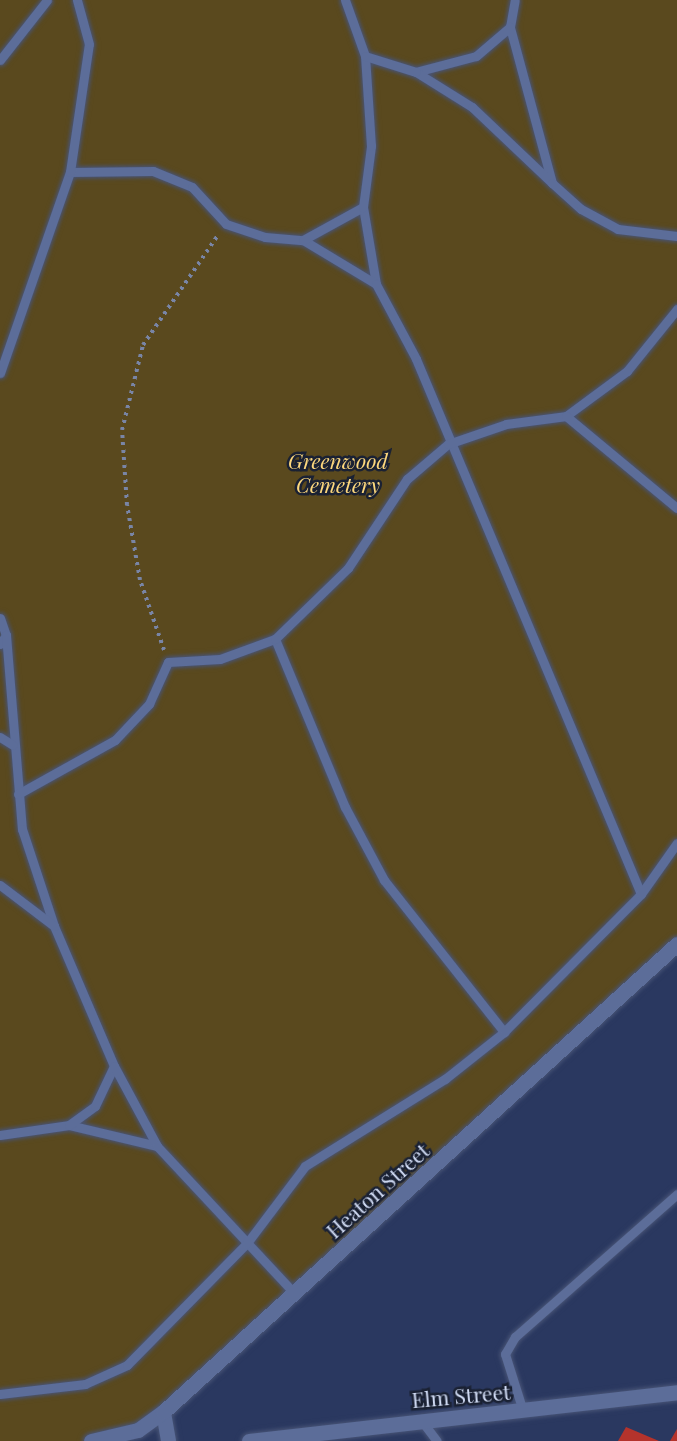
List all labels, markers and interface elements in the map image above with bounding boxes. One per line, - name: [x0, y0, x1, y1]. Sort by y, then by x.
- park label: Greenwood Cemetery: [288, 447, 388, 497]
- street label: Heaton Street: [320, 1137, 434, 1243]
- street label: Elm Street: [411, 1378, 511, 1412]

